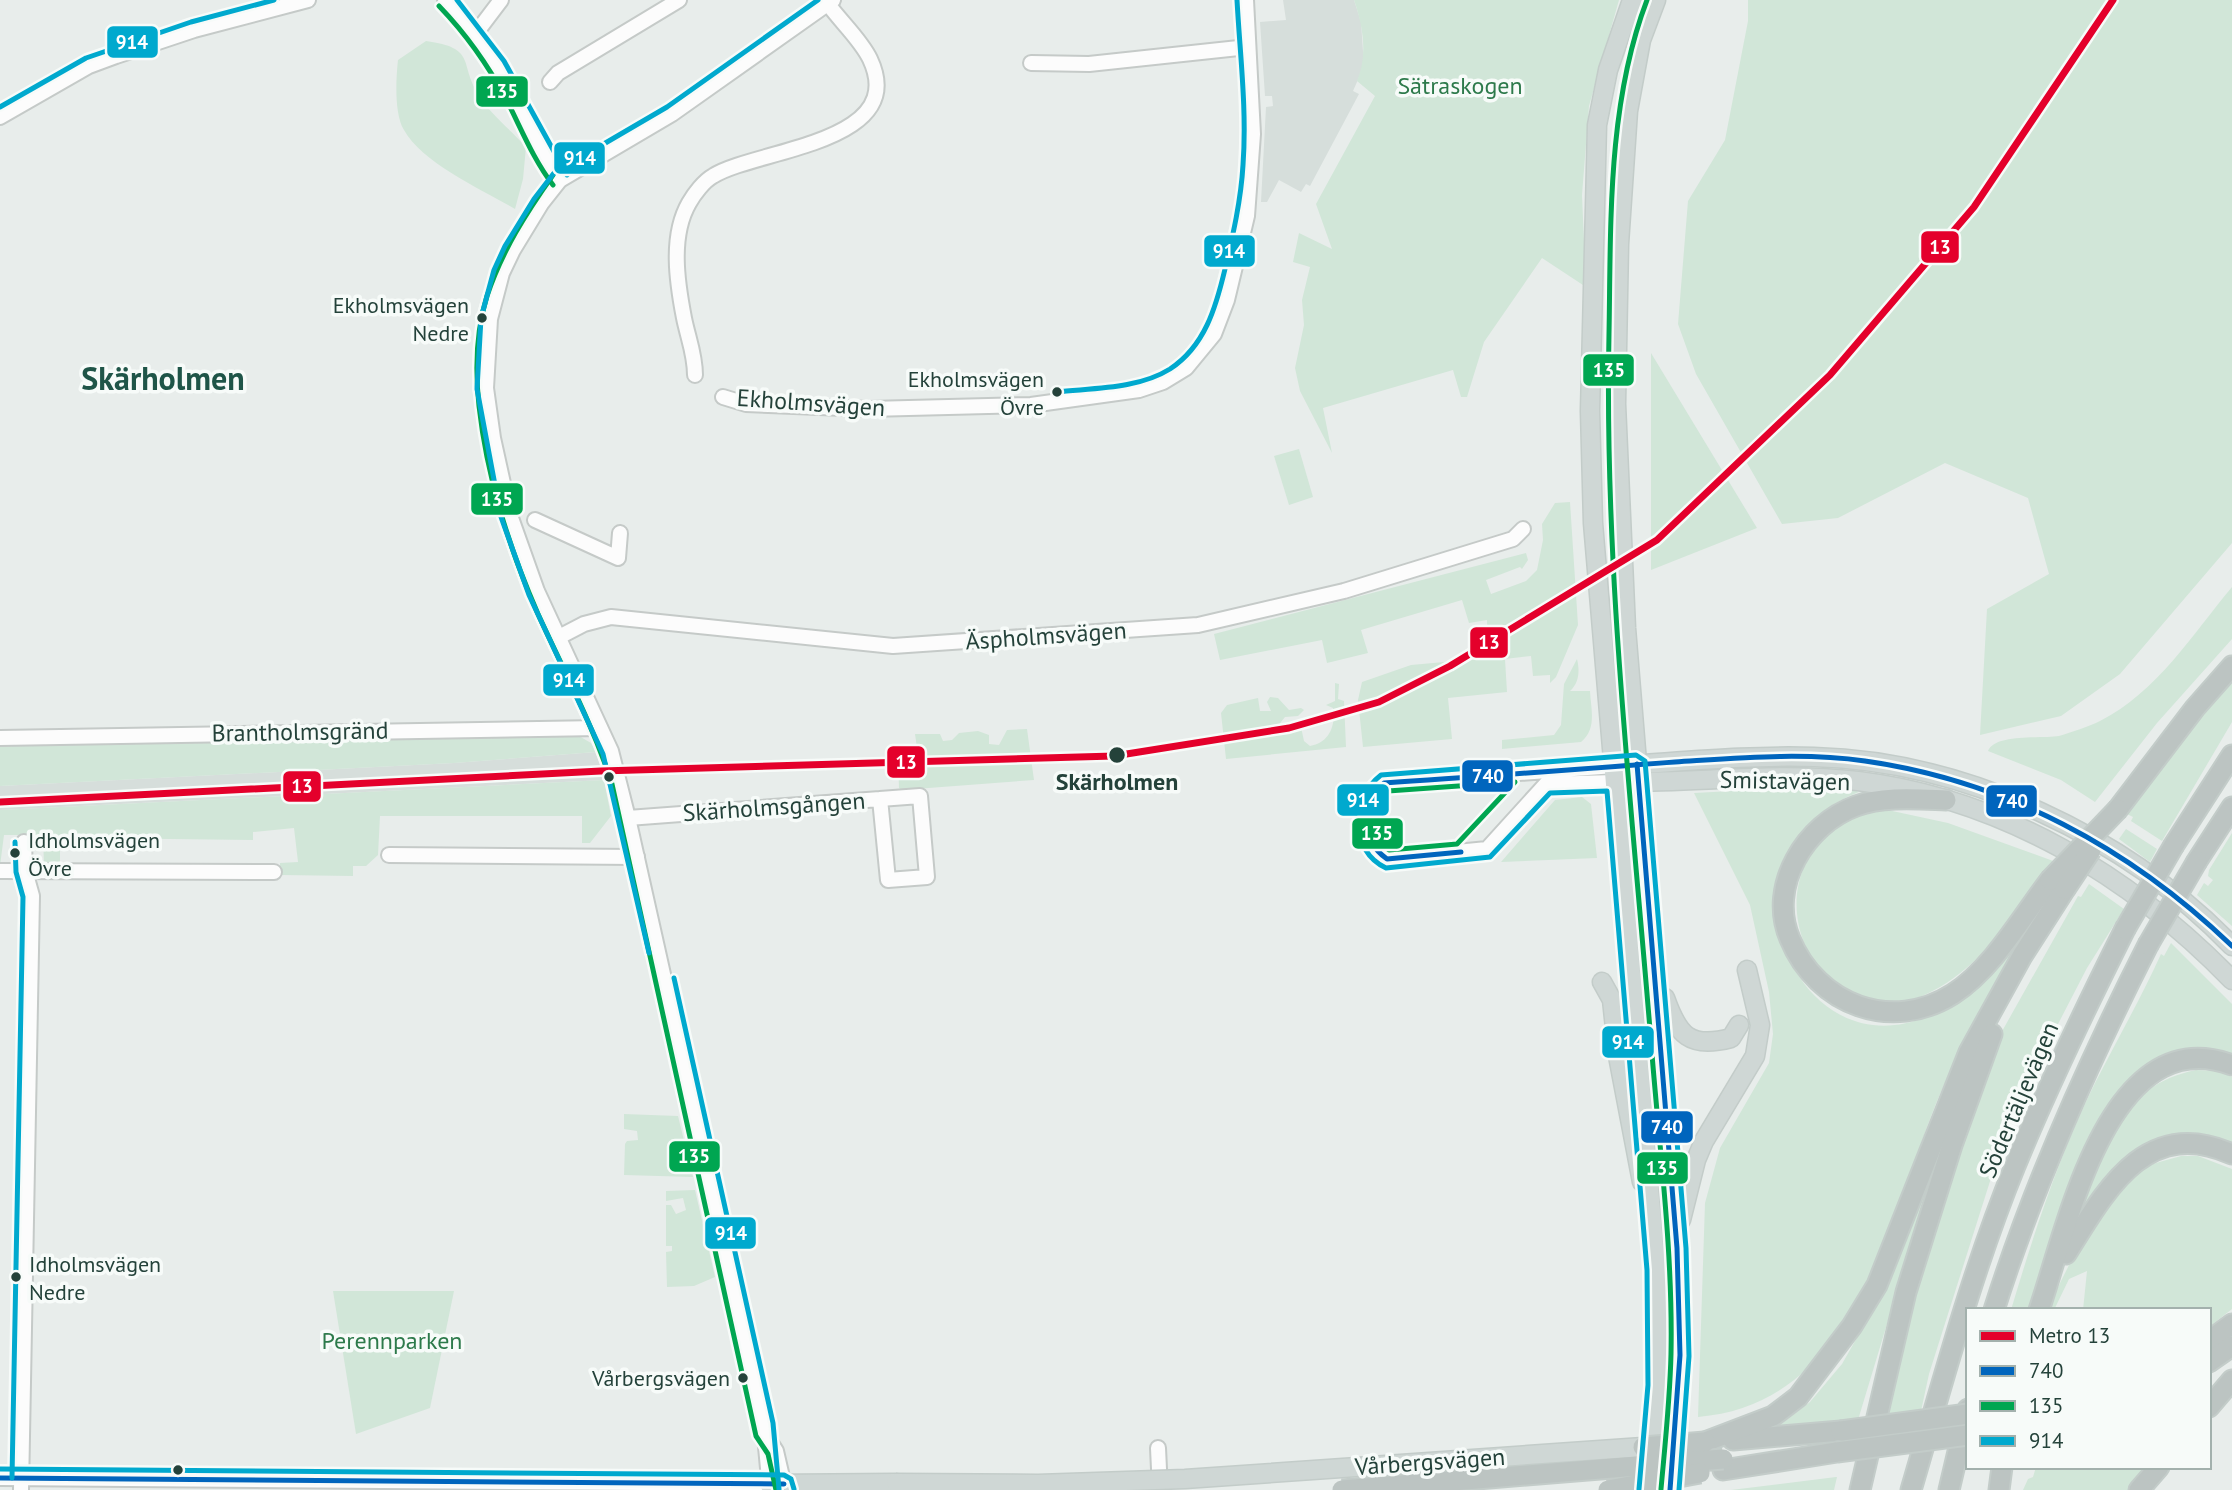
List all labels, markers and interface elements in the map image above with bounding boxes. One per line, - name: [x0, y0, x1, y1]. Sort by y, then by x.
- line badge: 914: [106, 25, 159, 59]
- text: 914: [116, 30, 148, 54]
- park label: Sätraskogen: [1397, 70, 1523, 101]
- line badge: 135: [475, 75, 529, 108]
- text: 135: [486, 79, 518, 103]
- line badge: 914: [553, 141, 606, 175]
- text: 914: [564, 146, 596, 170]
- line badge: 13: [1920, 230, 1960, 264]
- line badge: 914: [1203, 234, 1256, 268]
- text: 13: [1929, 235, 1951, 259]
- text: 914: [1213, 239, 1245, 263]
- place label: Ekholmsvägen Nedre: [333, 291, 469, 347]
- marker: Ekholmsvägen Nedre: [475, 311, 489, 325]
- line badge: 135: [1582, 353, 1635, 387]
- district label: Skärholmen: [81, 357, 245, 399]
- text: 135: [1593, 358, 1625, 382]
- place label: Ekholmsvägen Övre: [908, 365, 1044, 421]
- street label: Ekholmsvägen: [736, 382, 886, 423]
- marker: Ekholmsvägen Övre: [1050, 385, 1064, 399]
- line badge: 135: [470, 482, 524, 516]
- text: 135: [481, 487, 513, 511]
- street label: Äspholmsvägen: [964, 614, 1128, 657]
- line badge: 13: [1469, 626, 1509, 659]
- text: 13: [1478, 630, 1500, 654]
- line badge: 914: [542, 663, 595, 697]
- text: 914: [553, 668, 585, 692]
- street label: Brantholmsgränd: [211, 714, 389, 749]
- line badge: 13: [886, 745, 926, 779]
- marker: Skärholmen: [1107, 745, 1127, 765]
- text: 13: [895, 750, 917, 774]
- line badge: 740: [1461, 759, 1514, 793]
- text: 740: [1472, 764, 1504, 788]
- street label: Smistavägen: [1719, 764, 1851, 797]
- place label: Skärholmen: [1056, 766, 1178, 797]
- line badge: 13: [282, 770, 322, 803]
- unlabelled marker: [602, 770, 616, 784]
- text: 13: [291, 774, 313, 798]
- line badge: 914: [1336, 783, 1390, 817]
- line badge: 740: [1985, 784, 2038, 818]
- street label: Skärholmsgången: [682, 785, 866, 828]
- text: 914: [1347, 788, 1379, 812]
- text: 740: [1996, 789, 2028, 813]
- line badge: 135: [1351, 817, 1404, 850]
- text: 135: [1361, 821, 1393, 845]
- place label: Idholmsvägen Övre: [28, 826, 160, 882]
- marker: Idholmsvägen Övre: [8, 846, 22, 860]
- street label: Södertäljevägen: [1972, 1017, 2065, 1182]
- line badge: 914: [1601, 1025, 1655, 1059]
- text: 914: [1612, 1030, 1644, 1054]
- line badge: 740: [1640, 1110, 1694, 1144]
- text: 740: [1651, 1115, 1683, 1139]
- line badge: 135: [668, 1140, 721, 1173]
- text: 135: [678, 1144, 710, 1168]
- line badge: 135: [1636, 1151, 1689, 1185]
- text: 135: [1646, 1156, 1678, 1180]
- line badge: 914: [704, 1216, 757, 1250]
- text: 914: [715, 1221, 747, 1245]
- place label: Idholmsvägen Nedre: [29, 1250, 161, 1306]
- marker: Idholmsvägen Nedre: [9, 1270, 23, 1284]
- legend: [1966, 1308, 2211, 1469]
- text: Metro 13: [2029, 1322, 2110, 1349]
- park label: Perennparken: [322, 1325, 462, 1356]
- text: 740: [2029, 1357, 2063, 1384]
- place label: Vårbergsvägen: [591, 1364, 730, 1392]
- marker: Vårbergsvägen: [736, 1371, 750, 1385]
- text: 135: [2029, 1392, 2063, 1419]
- text: 914: [2029, 1427, 2063, 1454]
- street label: Vårbergsvägen: [1353, 1441, 1506, 1482]
- unlabelled marker: [171, 1463, 185, 1477]

